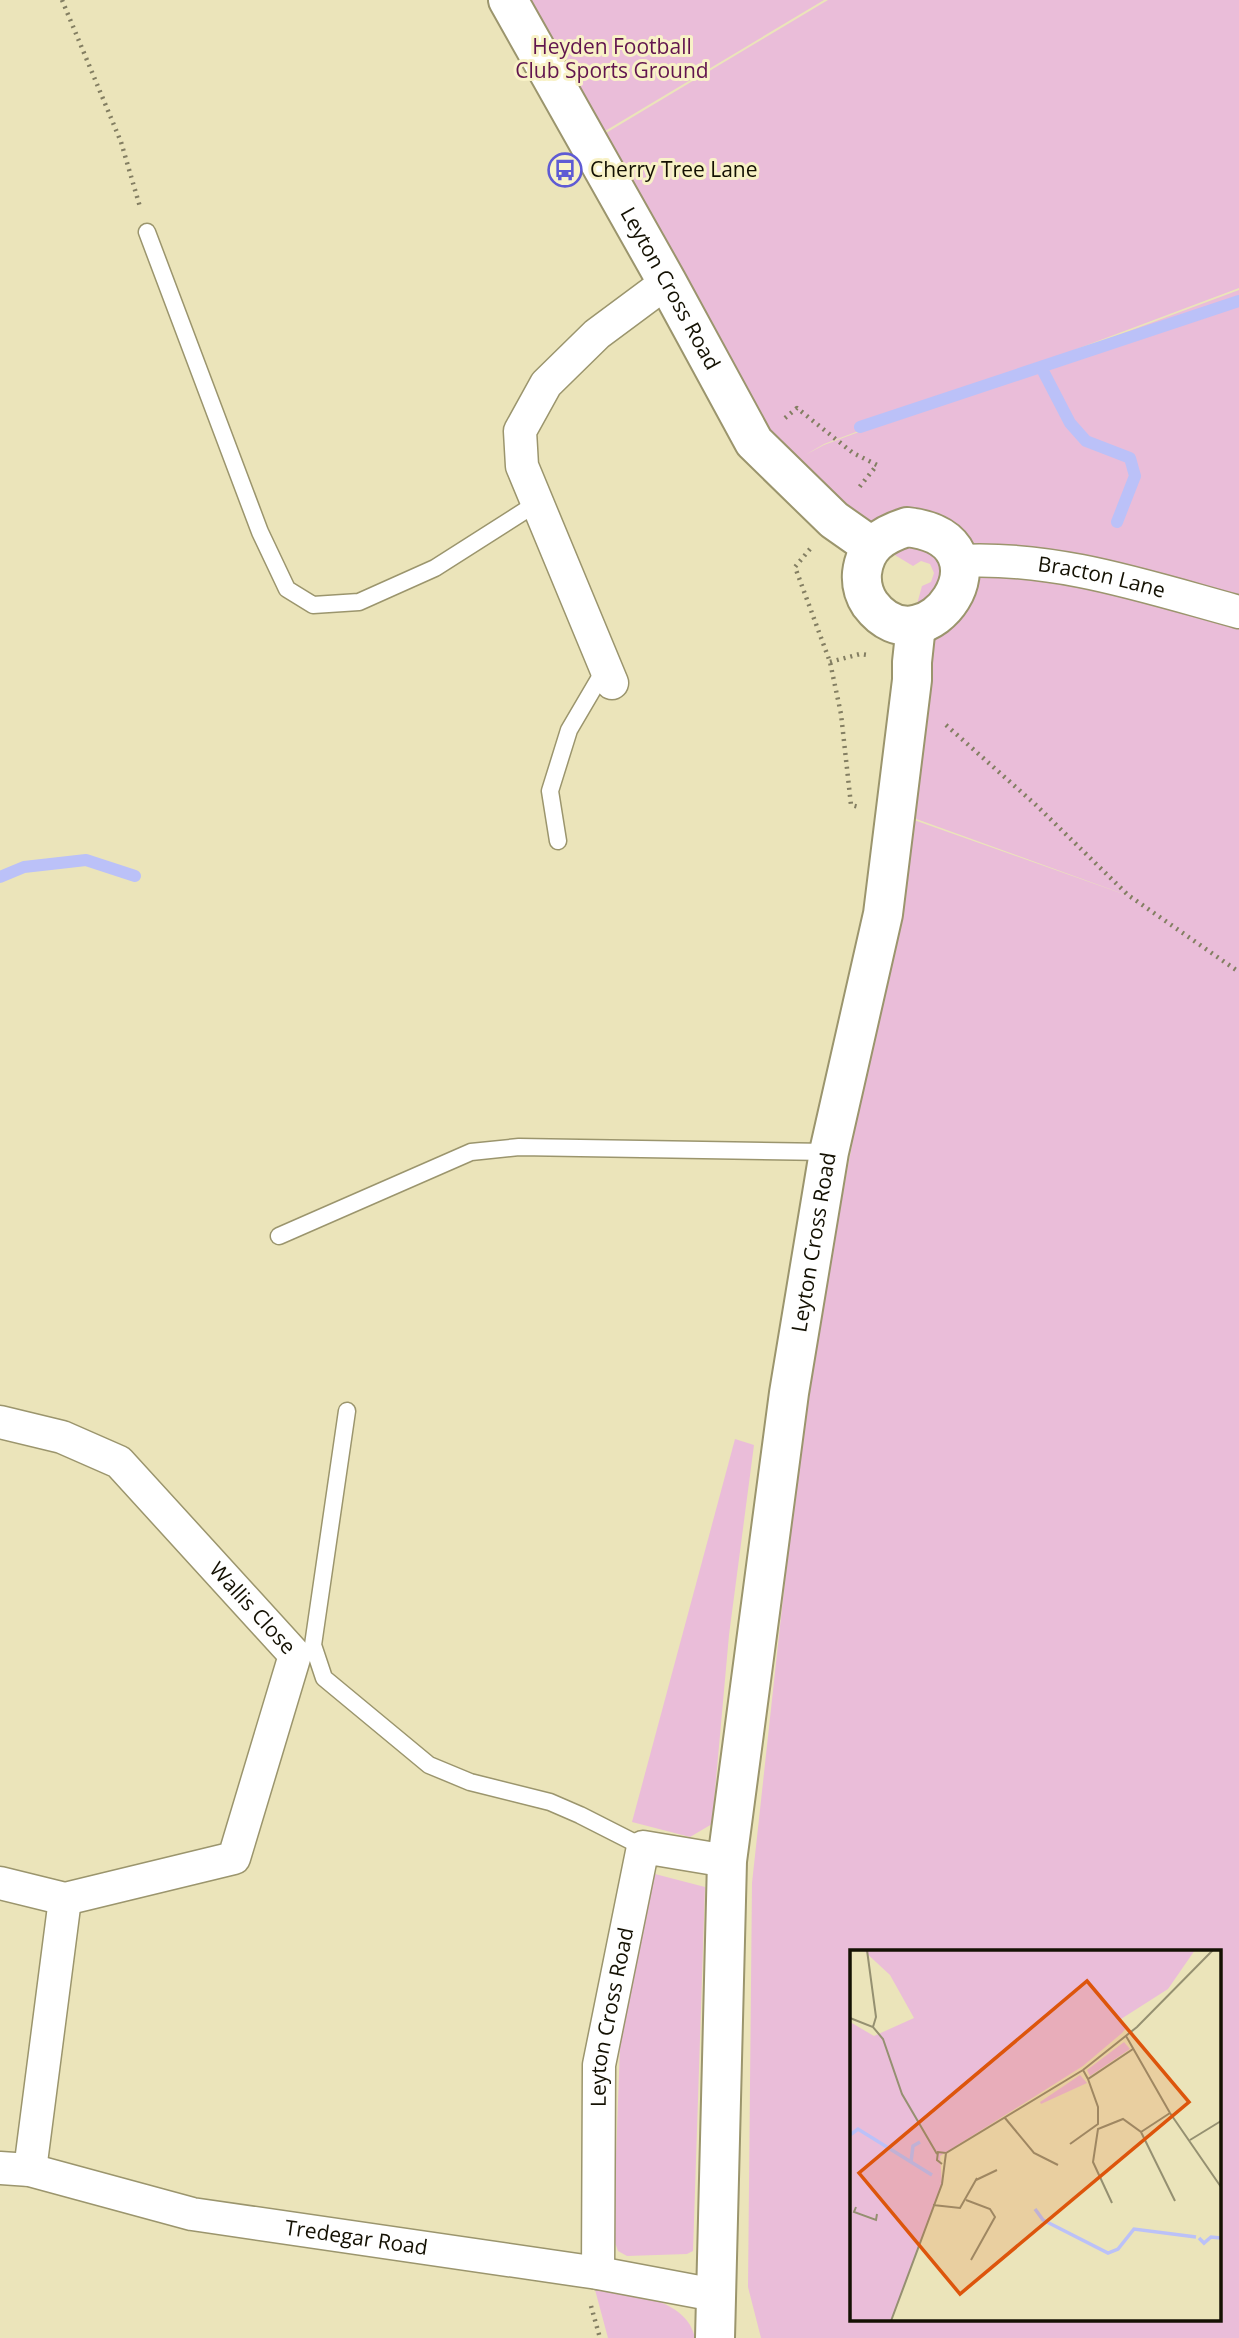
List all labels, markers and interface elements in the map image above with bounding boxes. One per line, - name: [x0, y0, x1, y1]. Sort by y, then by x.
- park label: Heyden Football Club Sports Ground: [515, 32, 709, 84]
- bus stop icon: Cherry Tree Lane: [546, 151, 584, 189]
- place label: Cherry Tree Lane: [590, 155, 758, 183]
- street label: Leyton Cross Road: [615, 202, 727, 374]
- street label: Bracton Lane: [1036, 549, 1169, 604]
- street label: Leyton Cross Road: [784, 1150, 842, 1334]
- street label: Wallis Close: [204, 1556, 302, 1660]
- street label: Leyton Cross Road: [584, 1925, 639, 2107]
- inset map: [850, 1950, 1222, 2320]
- street label: Tredegar Road: [283, 2213, 430, 2261]

